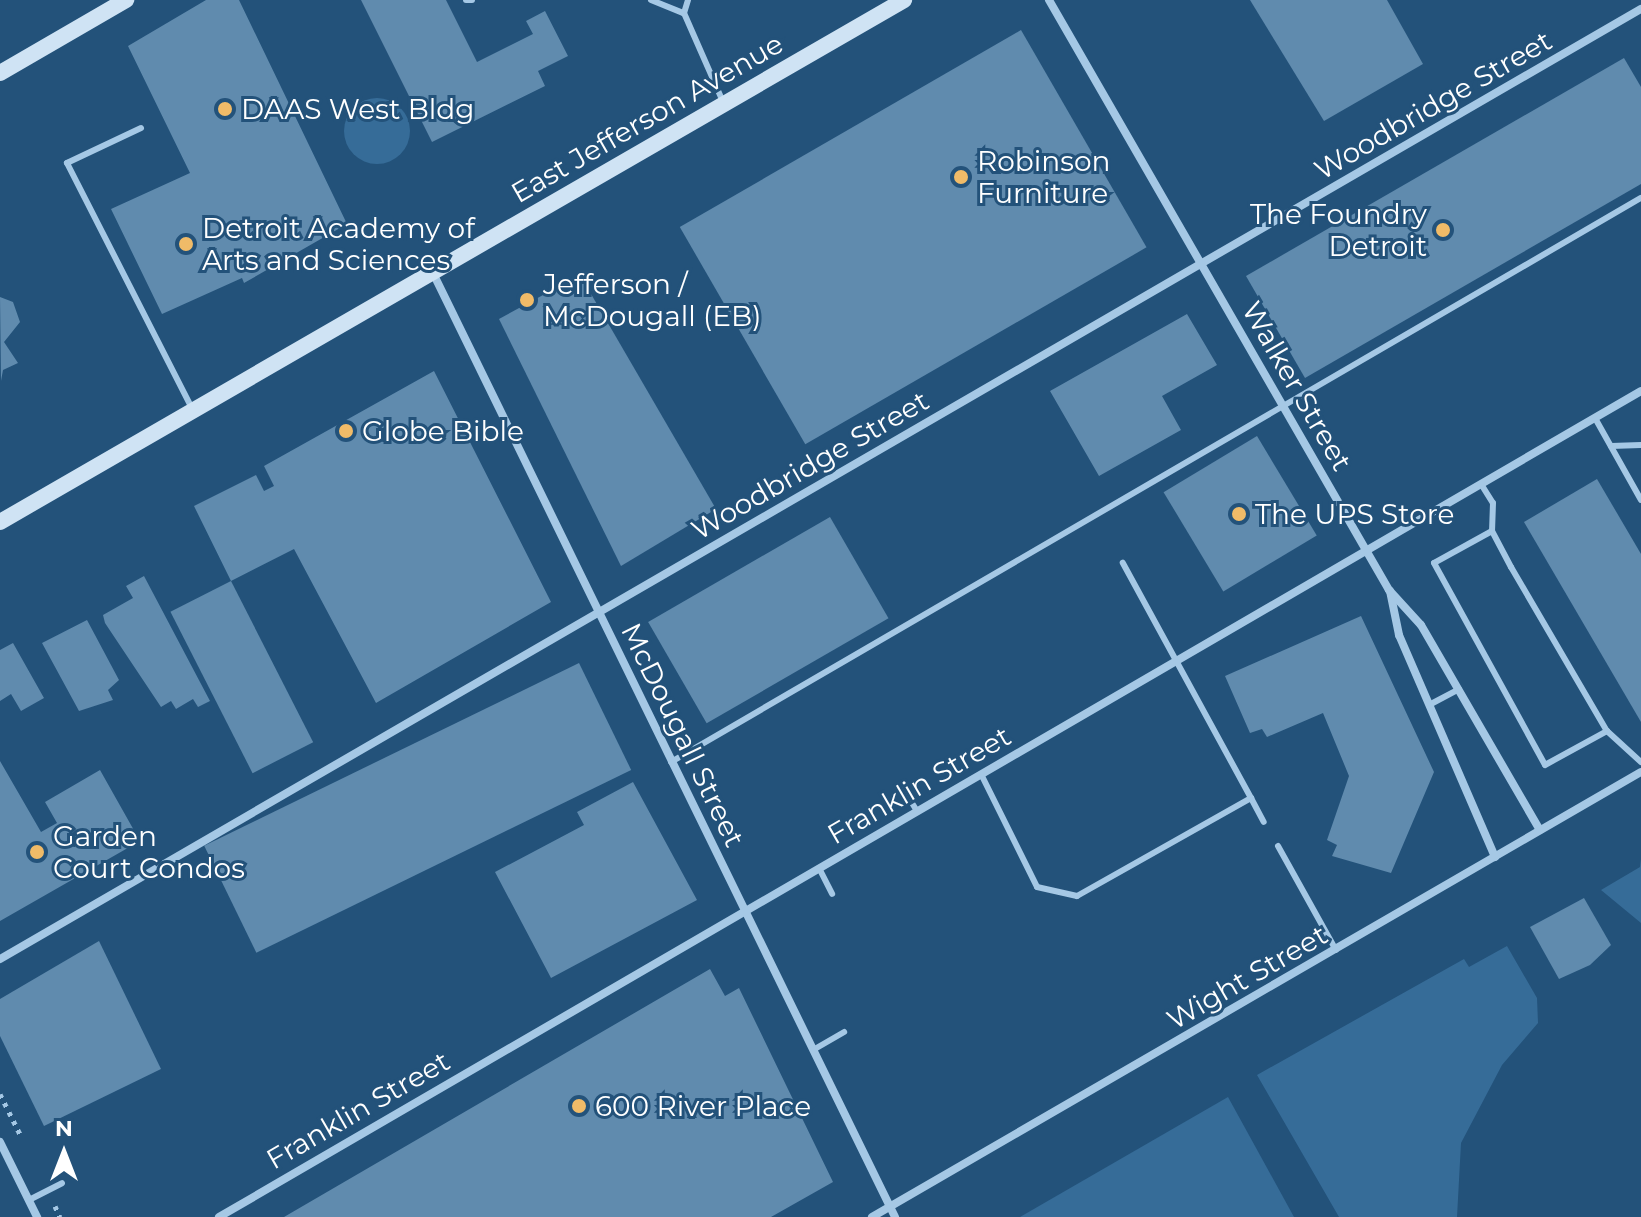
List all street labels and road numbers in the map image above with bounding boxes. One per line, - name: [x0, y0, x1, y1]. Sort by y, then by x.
- street label: Woodbridge Street: [1308, 23, 1558, 187]
- street label: East Jefferson Avenue: [505, 26, 789, 210]
- street label: Walker Street: [1235, 295, 1359, 477]
- street label: Woodbridge Street: [685, 383, 935, 547]
- street label: McDougall Street: [614, 618, 752, 852]
- street label: Franklin Street: [822, 719, 1016, 851]
- street label: Wight Street: [1161, 918, 1333, 1036]
- street label: Franklin Street: [261, 1044, 455, 1176]

